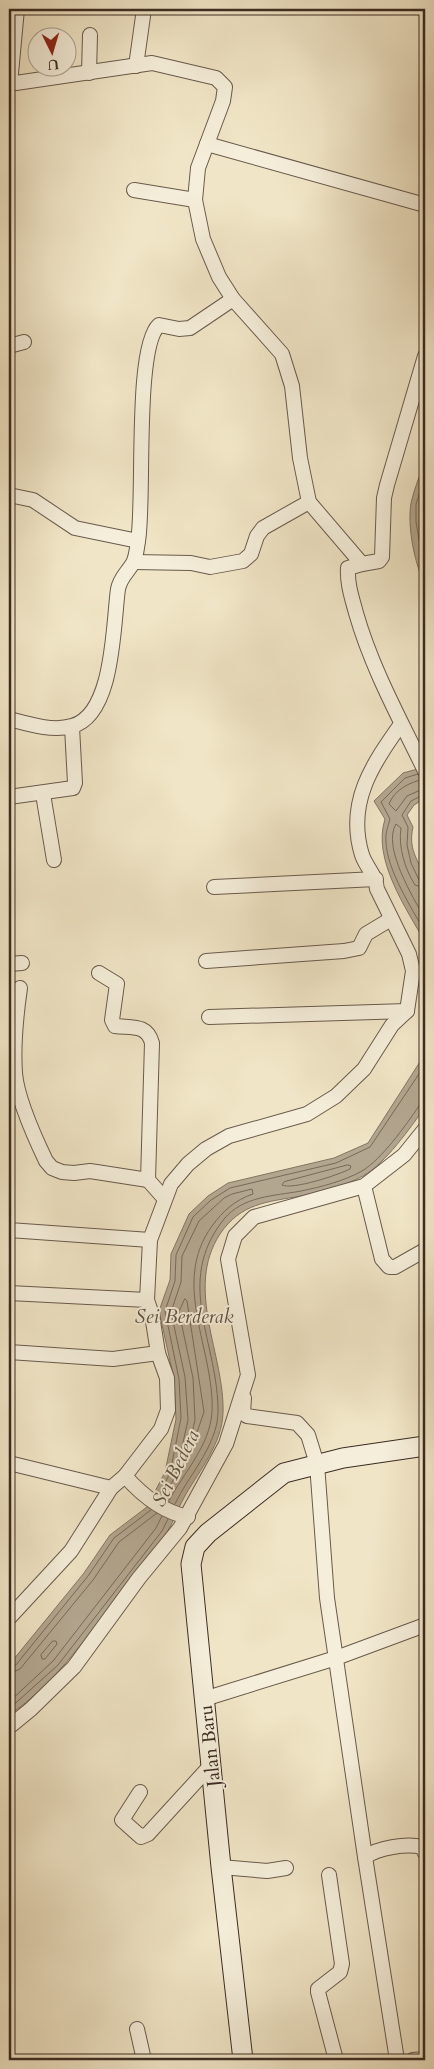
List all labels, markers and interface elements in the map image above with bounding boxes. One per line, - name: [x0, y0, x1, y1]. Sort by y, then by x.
- north arrow: [28, 28, 78, 78]
- text: U: [46, 54, 60, 74]
- water label: Sei Berderak: [135, 1303, 233, 1330]
- water label: Sei Bedera: [145, 1425, 206, 1511]
- street label: Jalan Baru: [193, 1704, 228, 1791]

